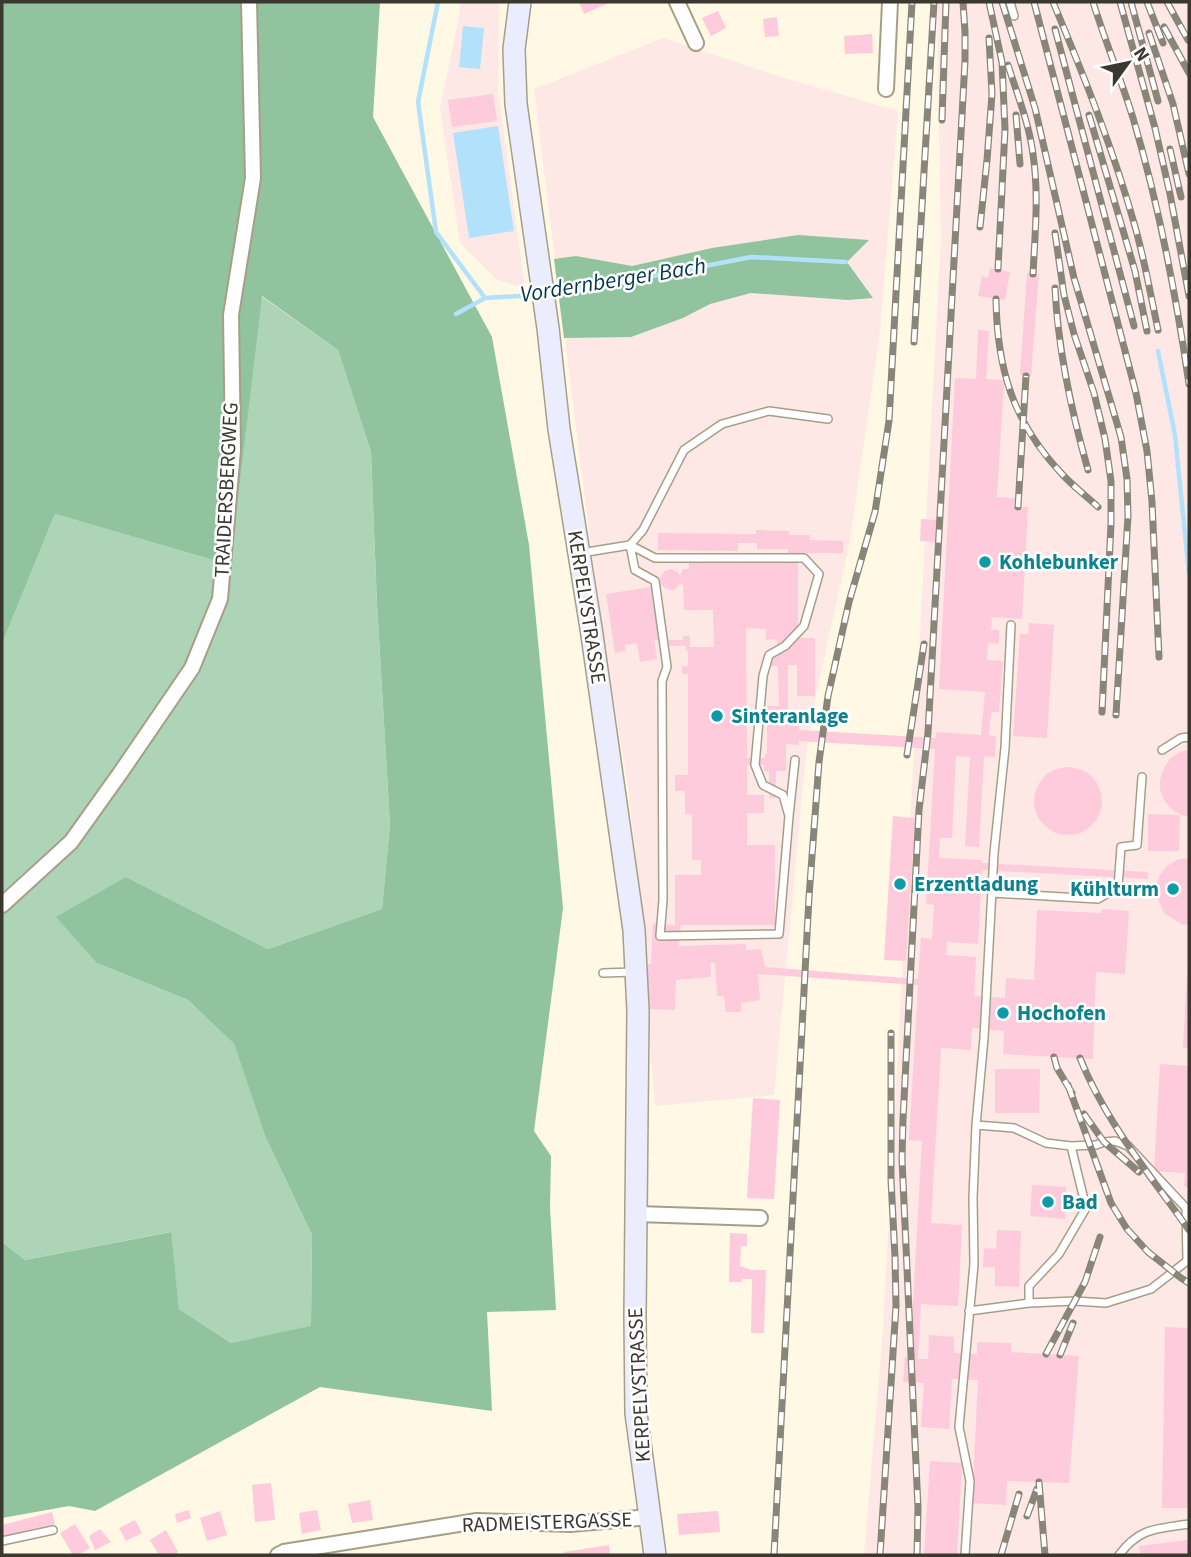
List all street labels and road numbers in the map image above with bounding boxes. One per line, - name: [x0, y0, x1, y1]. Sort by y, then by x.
- street label: TRAIDERSBERGWEG: [206, 401, 246, 579]
- street label: KERPELYSTRASSE: [560, 528, 614, 686]
- street label: KERPELYSTRASSE: [620, 1307, 658, 1463]
- street label: RADMEISTERGASSE: [461, 1504, 633, 1540]

